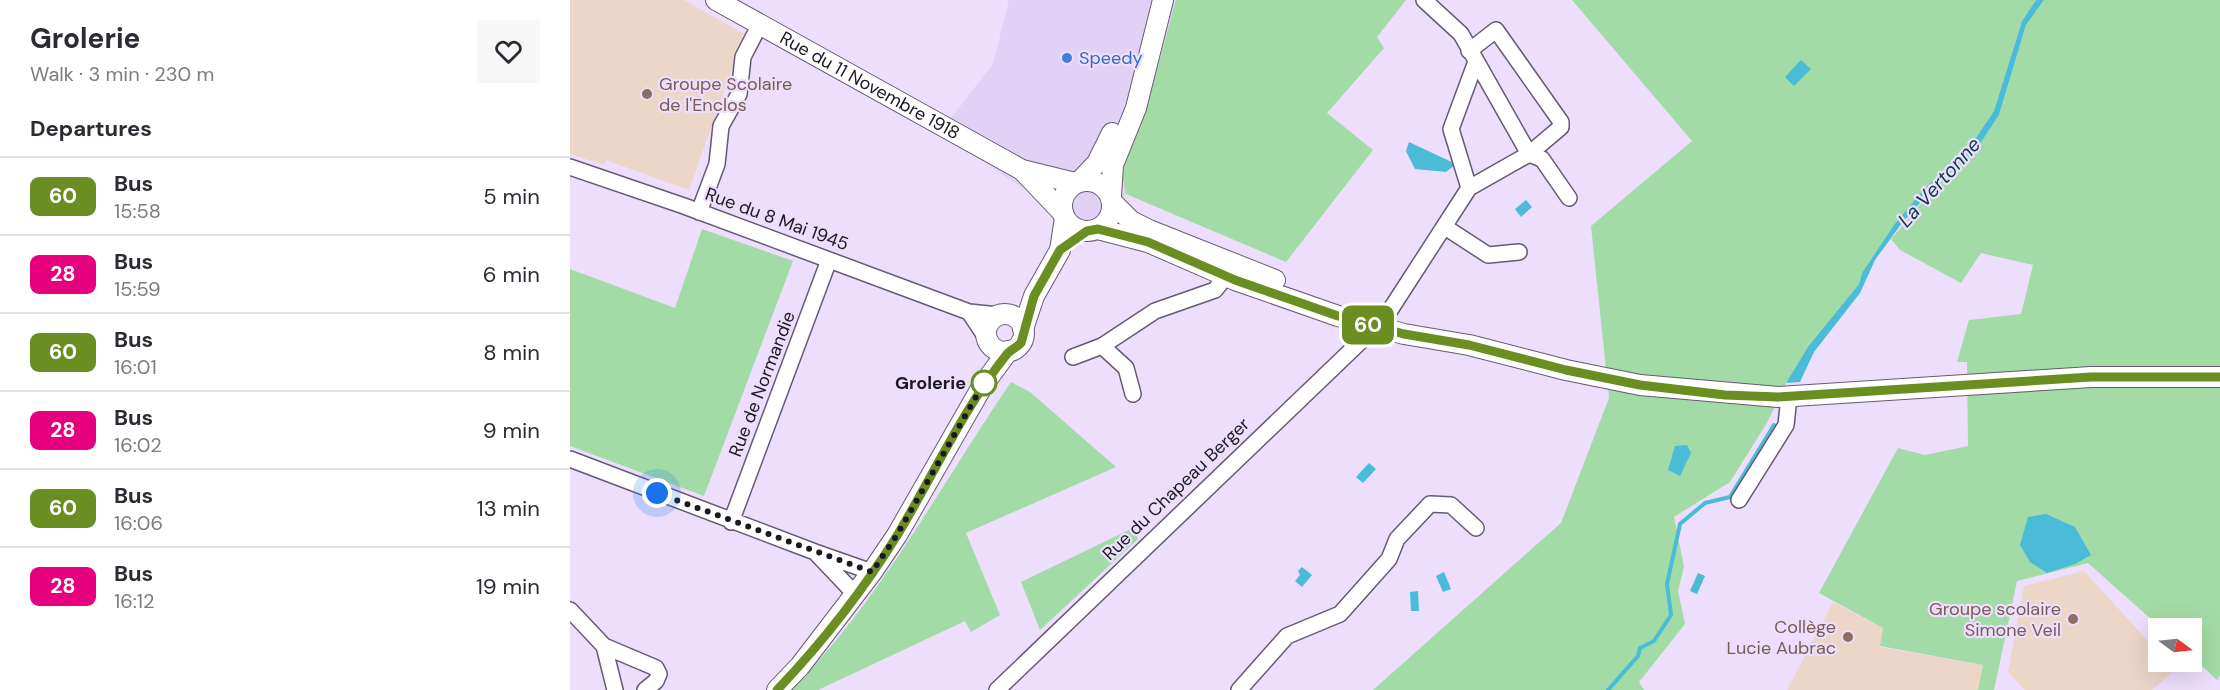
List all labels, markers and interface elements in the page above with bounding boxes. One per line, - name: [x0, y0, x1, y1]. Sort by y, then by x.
- text: Grolerie: [30, 20, 140, 57]
- button: heart: [477, 20, 540, 83]
- street label: Rue du 11 Novembre 1918: [776, 26, 964, 145]
- place label: Speedy: [1079, 46, 1142, 70]
- marker: Speedy: [1060, 51, 1074, 65]
- text: Walk · 3 min · 230 m: [30, 61, 214, 87]
- place label: Groupe Scolaire de l'Enclos: [659, 72, 792, 117]
- marker: Groupe Scolaire de l'Enclos: [640, 87, 654, 101]
- text: Departures: [30, 114, 152, 143]
- water label: La Vertonne: [1892, 132, 1986, 232]
- text: Bus: [114, 169, 153, 198]
- text: 60: [49, 182, 77, 210]
- text: 5 min: [483, 182, 540, 211]
- street label: Rue du 8 Mai 1945: [702, 182, 852, 256]
- text: 15:58: [114, 198, 161, 224]
- text: Bus: [114, 247, 153, 276]
- text: 28: [50, 260, 76, 288]
- text: 6 min: [483, 260, 540, 289]
- text: 15:59: [114, 276, 161, 302]
- line badge: 60: [1341, 306, 1395, 344]
- street label: Rue de Normandie: [723, 308, 801, 460]
- text: 60: [1354, 311, 1382, 339]
- text: Bus: [114, 325, 153, 354]
- text: 60: [49, 338, 77, 366]
- text: 8 min: [483, 338, 540, 367]
- text: 16:01: [114, 354, 157, 380]
- marker: Grolerie: [971, 370, 997, 396]
- place label: Grolerie: [895, 371, 966, 395]
- text: Bus: [114, 403, 153, 432]
- street label: Rue du Chapeau Berger: [1097, 412, 1255, 566]
- text: 28: [50, 416, 76, 444]
- text: 9 min: [483, 416, 540, 445]
- text: 16:02: [114, 432, 162, 458]
- your location: [642, 478, 672, 508]
- text: Bus: [114, 481, 153, 510]
- text: 60: [49, 494, 77, 522]
- text: 13 min: [477, 494, 540, 523]
- text: 16:06: [114, 510, 163, 536]
- text: Bus: [114, 559, 153, 588]
- text: 28: [50, 572, 76, 600]
- text: 19 min: [476, 572, 540, 601]
- text: 16:12: [114, 588, 155, 614]
- place label: Groupe scolaire Simone Veil: [1929, 597, 2061, 642]
- marker: Groupe scolaire Simone Veil: [2066, 612, 2080, 626]
- place label: Collège Lucie Aubrac: [1726, 615, 1836, 660]
- north arrow: [2148, 618, 2202, 672]
- map controls: [2148, 618, 2202, 672]
- marker: Collège Lucie Aubrac: [1841, 630, 1855, 644]

